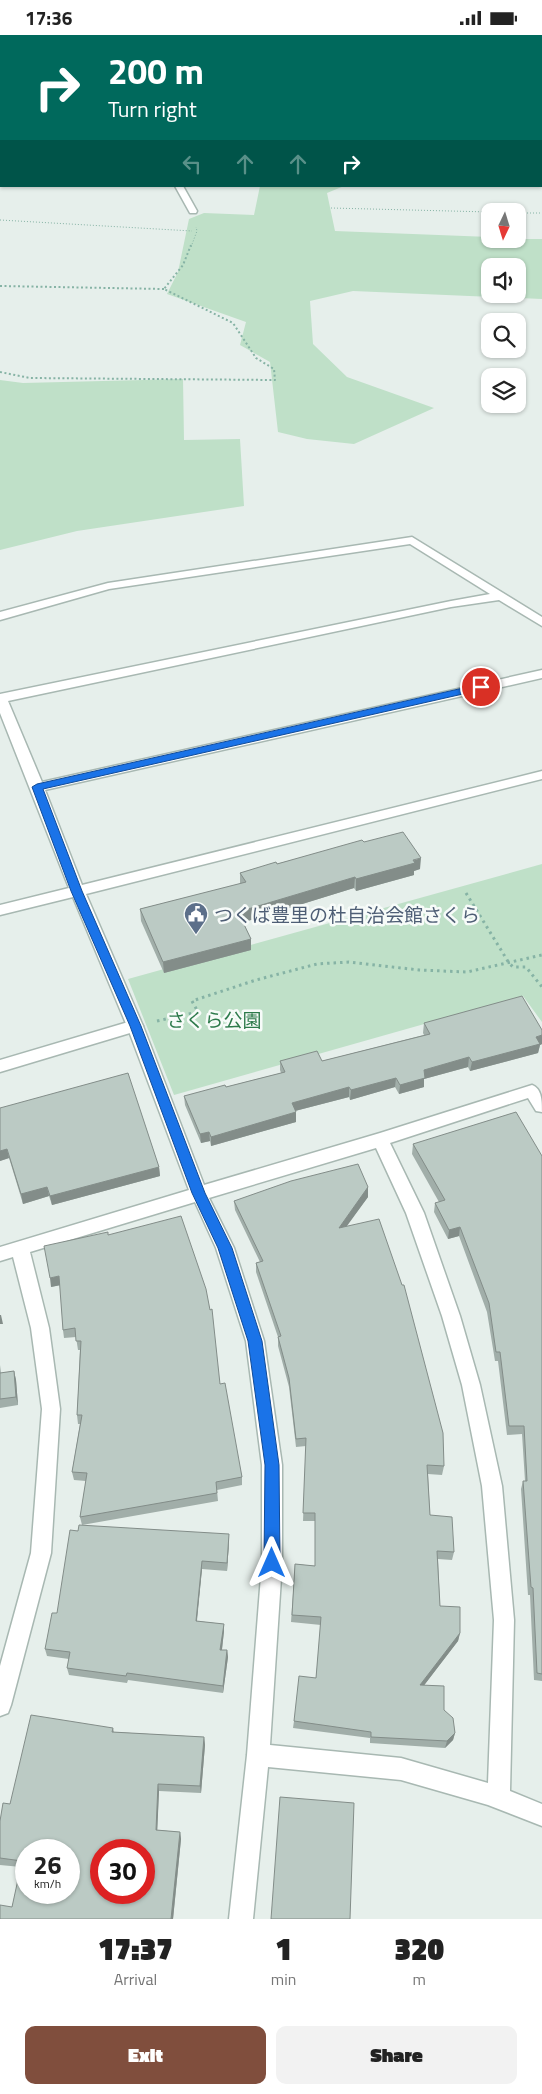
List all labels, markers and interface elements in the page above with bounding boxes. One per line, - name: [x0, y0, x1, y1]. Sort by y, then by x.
- text: 17:36: [25, 3, 72, 32]
- text: 200 m: [108, 44, 204, 98]
- icon: right: [25, 55, 90, 120]
- text: Turn right: [108, 92, 197, 126]
- icon: left: [178, 150, 206, 178]
- icon: ahead: [231, 150, 259, 178]
- icon: ahead: [284, 150, 312, 178]
- icon: right: [337, 150, 365, 178]
- north arrow: [481, 203, 526, 247]
- map controls: [481, 203, 526, 413]
- button: sound: [481, 258, 526, 303]
- button: search: [481, 313, 526, 358]
- button: layers: [481, 368, 526, 413]
- pin: [460, 666, 502, 708]
- icon: arrive: [467, 673, 495, 701]
- place label: つくば豊里の杜自治会館さくら: [214, 900, 480, 929]
- public building icon: つくば豊里の杜自治会館さくら: [183, 901, 209, 935]
- park label: さくら公園: [166, 1005, 262, 1034]
- position arrow: [245, 1536, 297, 1588]
- speed limit sign: 30: [90, 1839, 155, 1904]
- text: 26: [33, 1846, 62, 1884]
- text: km/h: [34, 1874, 61, 1893]
- text: 17:37: [98, 1926, 173, 1972]
- text: 1: [275, 1926, 292, 1972]
- text: 320: [394, 1926, 444, 1972]
- text: Arrival: [114, 1967, 157, 1991]
- text: min: [271, 1967, 296, 1991]
- text: m: [412, 1967, 426, 1991]
- button: Exit: [25, 2026, 266, 2084]
- button: Share: [276, 2026, 517, 2084]

